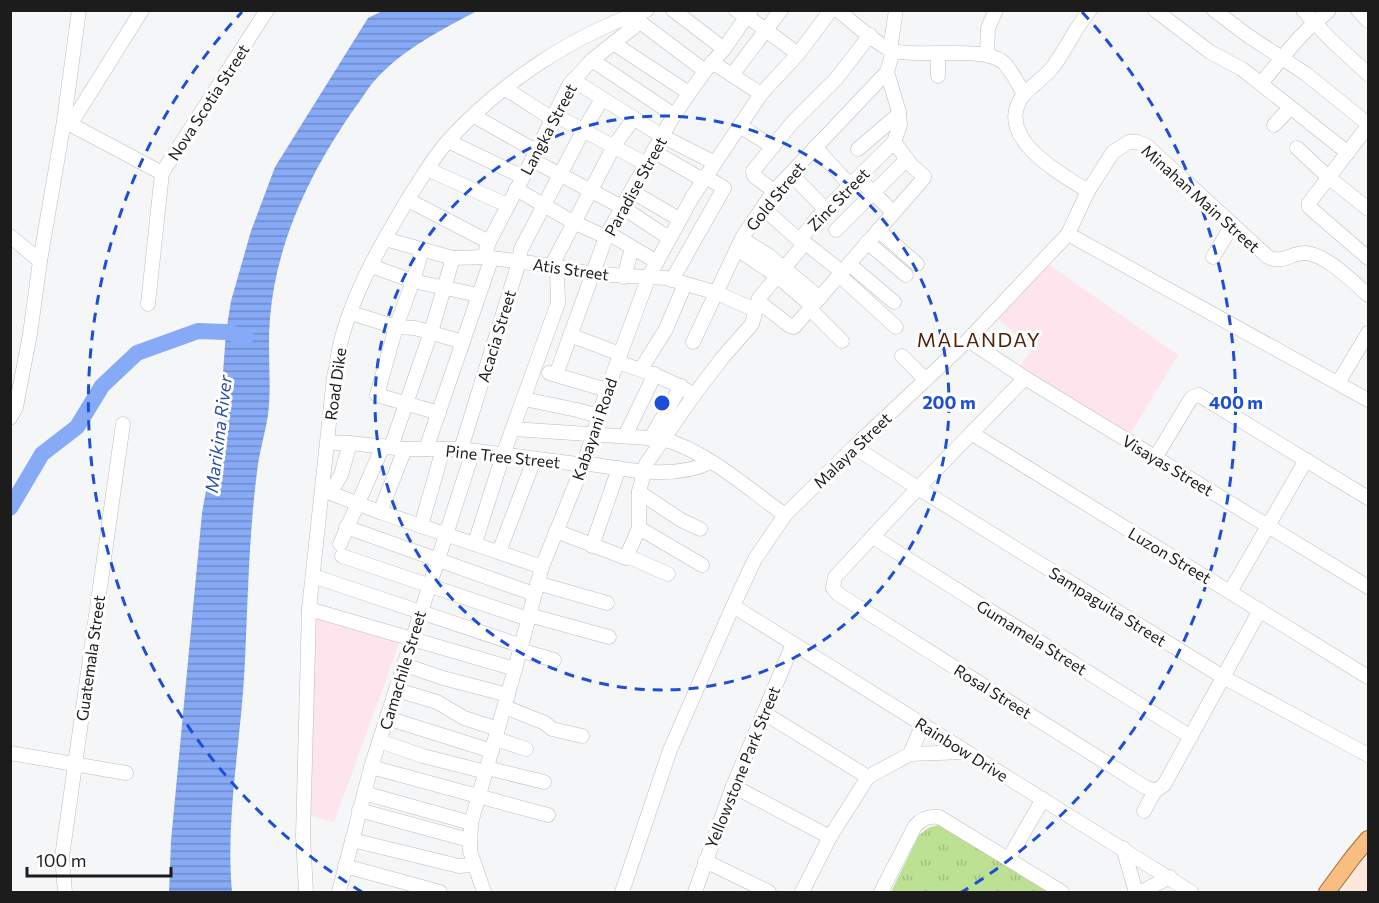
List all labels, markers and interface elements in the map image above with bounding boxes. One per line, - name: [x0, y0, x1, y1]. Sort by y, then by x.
- street label: Nova Scotia Street: [163, 40, 253, 164]
- street label: Langka Street: [516, 80, 580, 178]
- street label: Paradise Street: [600, 133, 670, 239]
- street label: Minahan Main Street: [1138, 140, 1264, 256]
- street label: Gold Street: [742, 157, 809, 234]
- street label: Zinc Street: [803, 163, 873, 234]
- street label: Atis Street: [532, 254, 611, 284]
- street label: Acacia Street: [473, 287, 519, 385]
- district label: MALANDAY: [917, 327, 1041, 351]
- street label: Road Dike: [321, 346, 349, 422]
- water label: Marikina River: [200, 373, 236, 494]
- street label: Kabayani Road: [568, 375, 620, 483]
- text: 200 m: [922, 391, 976, 413]
- text: 400 m: [1209, 391, 1263, 413]
- centre of rings: [652, 393, 672, 413]
- street label: Malaya Street: [809, 408, 895, 492]
- street label: Visayas Street: [1119, 430, 1217, 500]
- street label: Pine Tree Street: [445, 441, 562, 472]
- street label: Luzon Street: [1125, 523, 1215, 587]
- street label: Sampaguita Street: [1046, 562, 1170, 650]
- street label: Guatemala Street: [72, 593, 108, 722]
- street label: Gumamela Street: [973, 596, 1091, 679]
- street label: Camachile Street: [375, 608, 429, 732]
- street label: Rosal Street: [951, 660, 1036, 722]
- street label: Yellowstone Park Street: [701, 683, 783, 851]
- street label: Rainbow Drive: [912, 713, 1012, 785]
- scale bar: [27, 840, 171, 878]
- text: 100 m: [36, 849, 86, 871]

